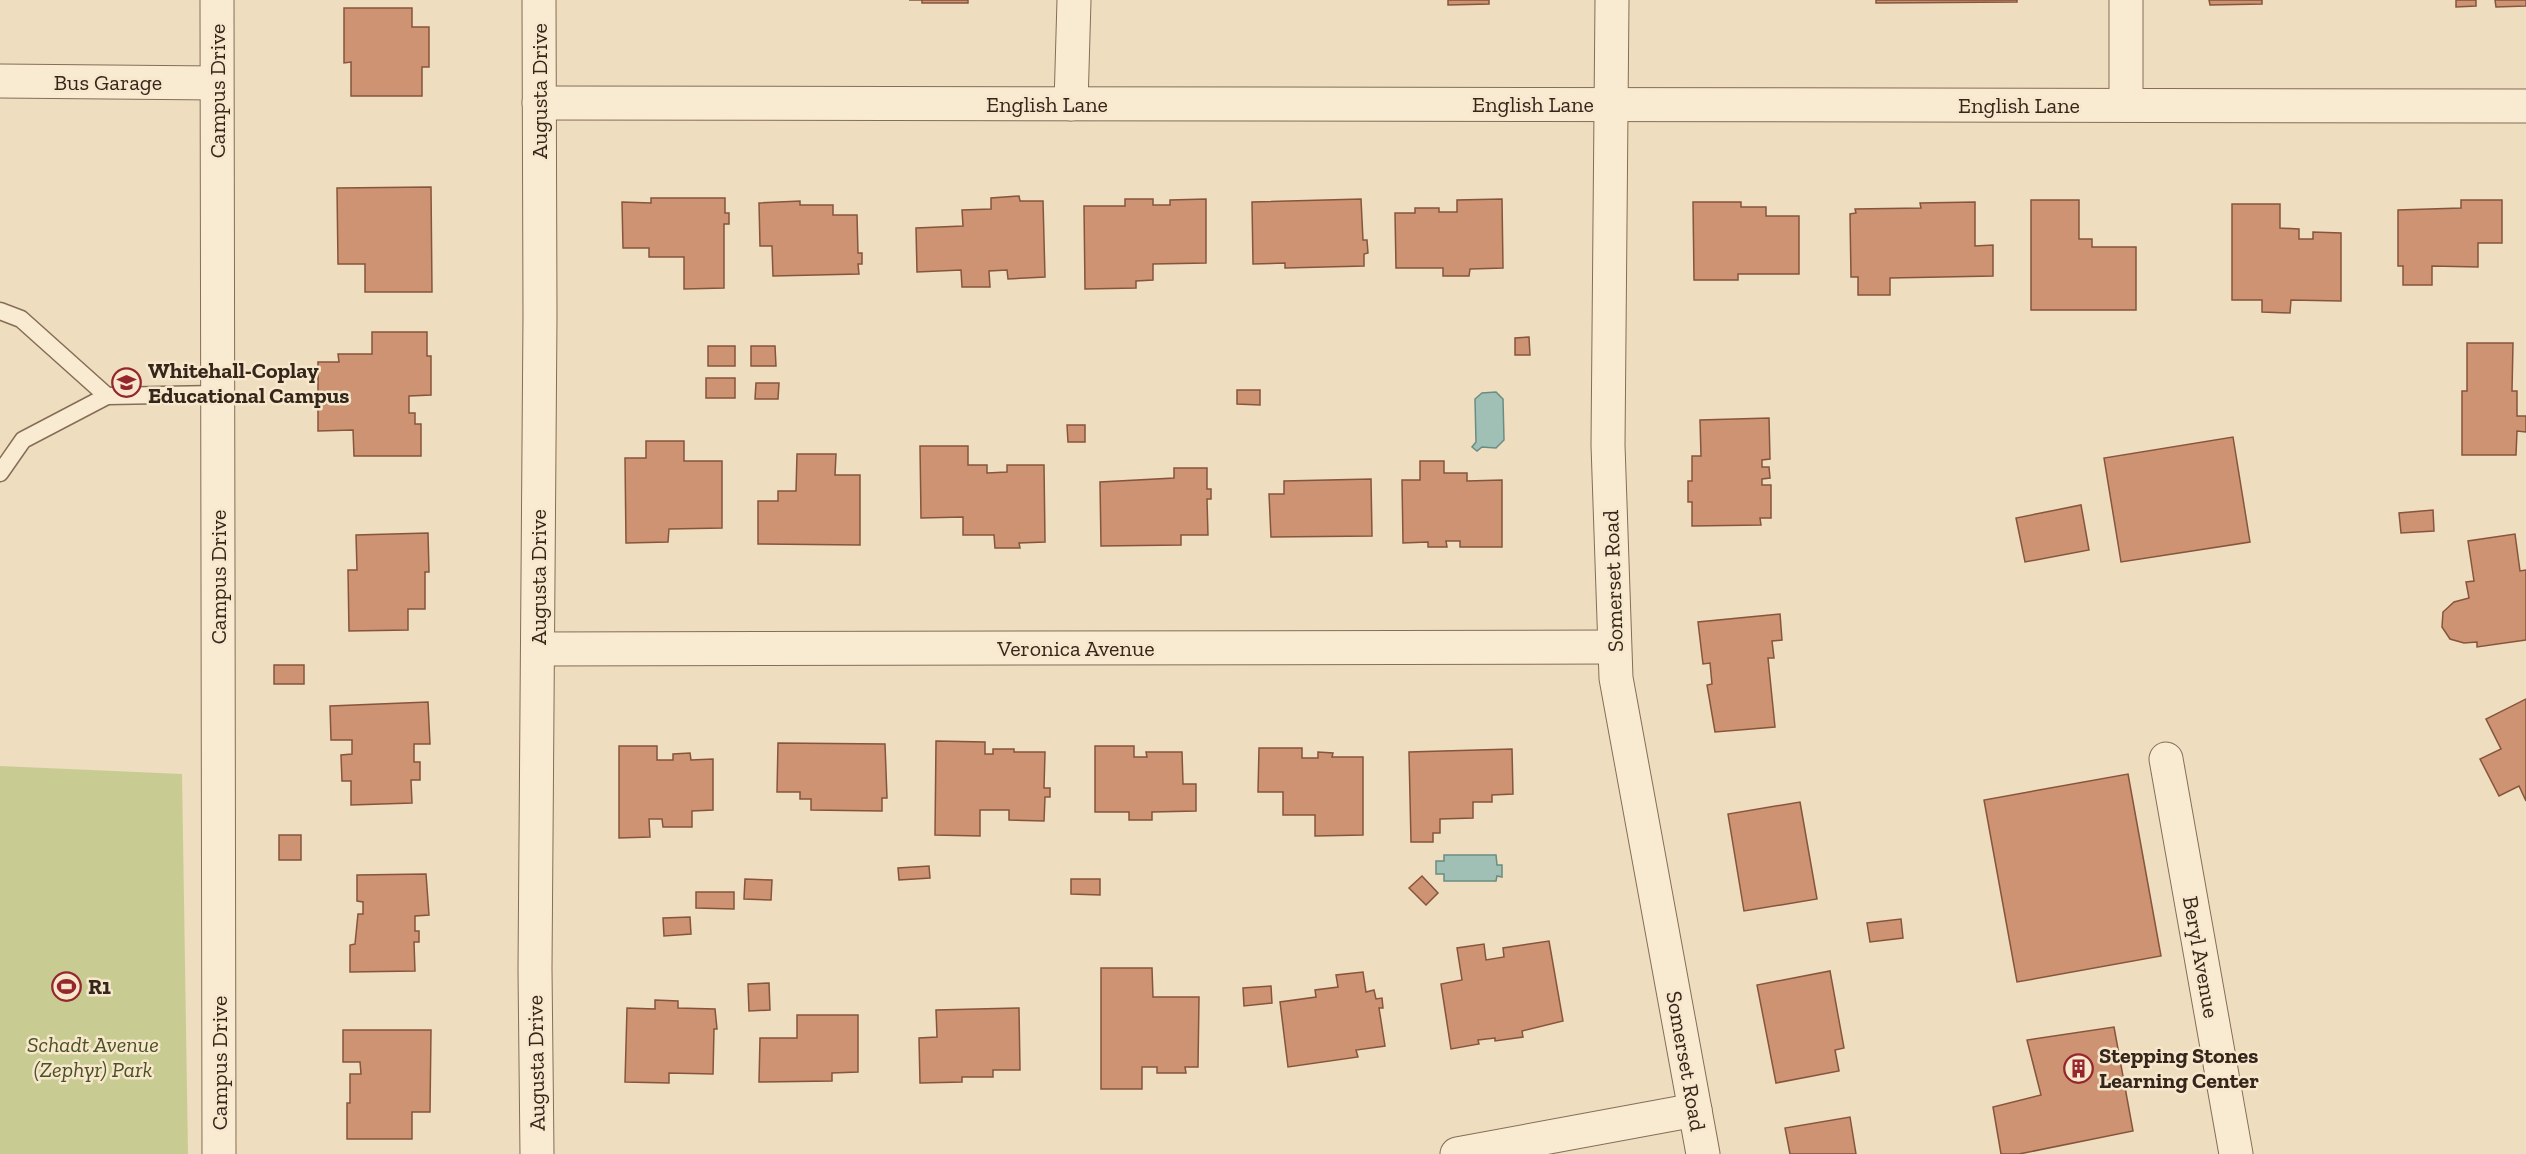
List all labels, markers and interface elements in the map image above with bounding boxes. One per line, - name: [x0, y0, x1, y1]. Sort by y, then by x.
- street label: Augusta Drive: [526, 23, 553, 159]
- street label: Campus Drive: [204, 24, 231, 158]
- street label: Bus Garage: [54, 69, 162, 96]
- street label: English Lane: [986, 91, 1108, 118]
- street label: English Lane: [1472, 91, 1594, 118]
- street label: English Lane: [1958, 92, 2080, 119]
- place label: Whitehall-Coplay Educational Campus: [148, 357, 349, 409]
- school or university icon: Whitehall-Coplay Educational Campus: [111, 367, 143, 399]
- street label: Augusta Drive: [525, 509, 552, 645]
- street label: Campus Drive: [205, 510, 232, 644]
- street label: Somerset Road: [1597, 510, 1629, 652]
- street label: Veronica Avenue: [996, 635, 1155, 662]
- street label: Beryl Avenue: [2177, 894, 2225, 1020]
- sports icon: R1: [51, 970, 83, 1002]
- place label: R1: [88, 973, 111, 1000]
- street label: Somerset Road: [1660, 989, 1712, 1133]
- street label: Augusta Drive: [521, 995, 551, 1131]
- street label: Campus Drive: [206, 996, 233, 1130]
- park label: Schadt Avenue (Zephyr) Park: [27, 1031, 159, 1083]
- place label: Stepping Stones Learning Center: [2099, 1042, 2259, 1094]
- building icon: Stepping Stones Learning Center: [2062, 1052, 2094, 1084]

